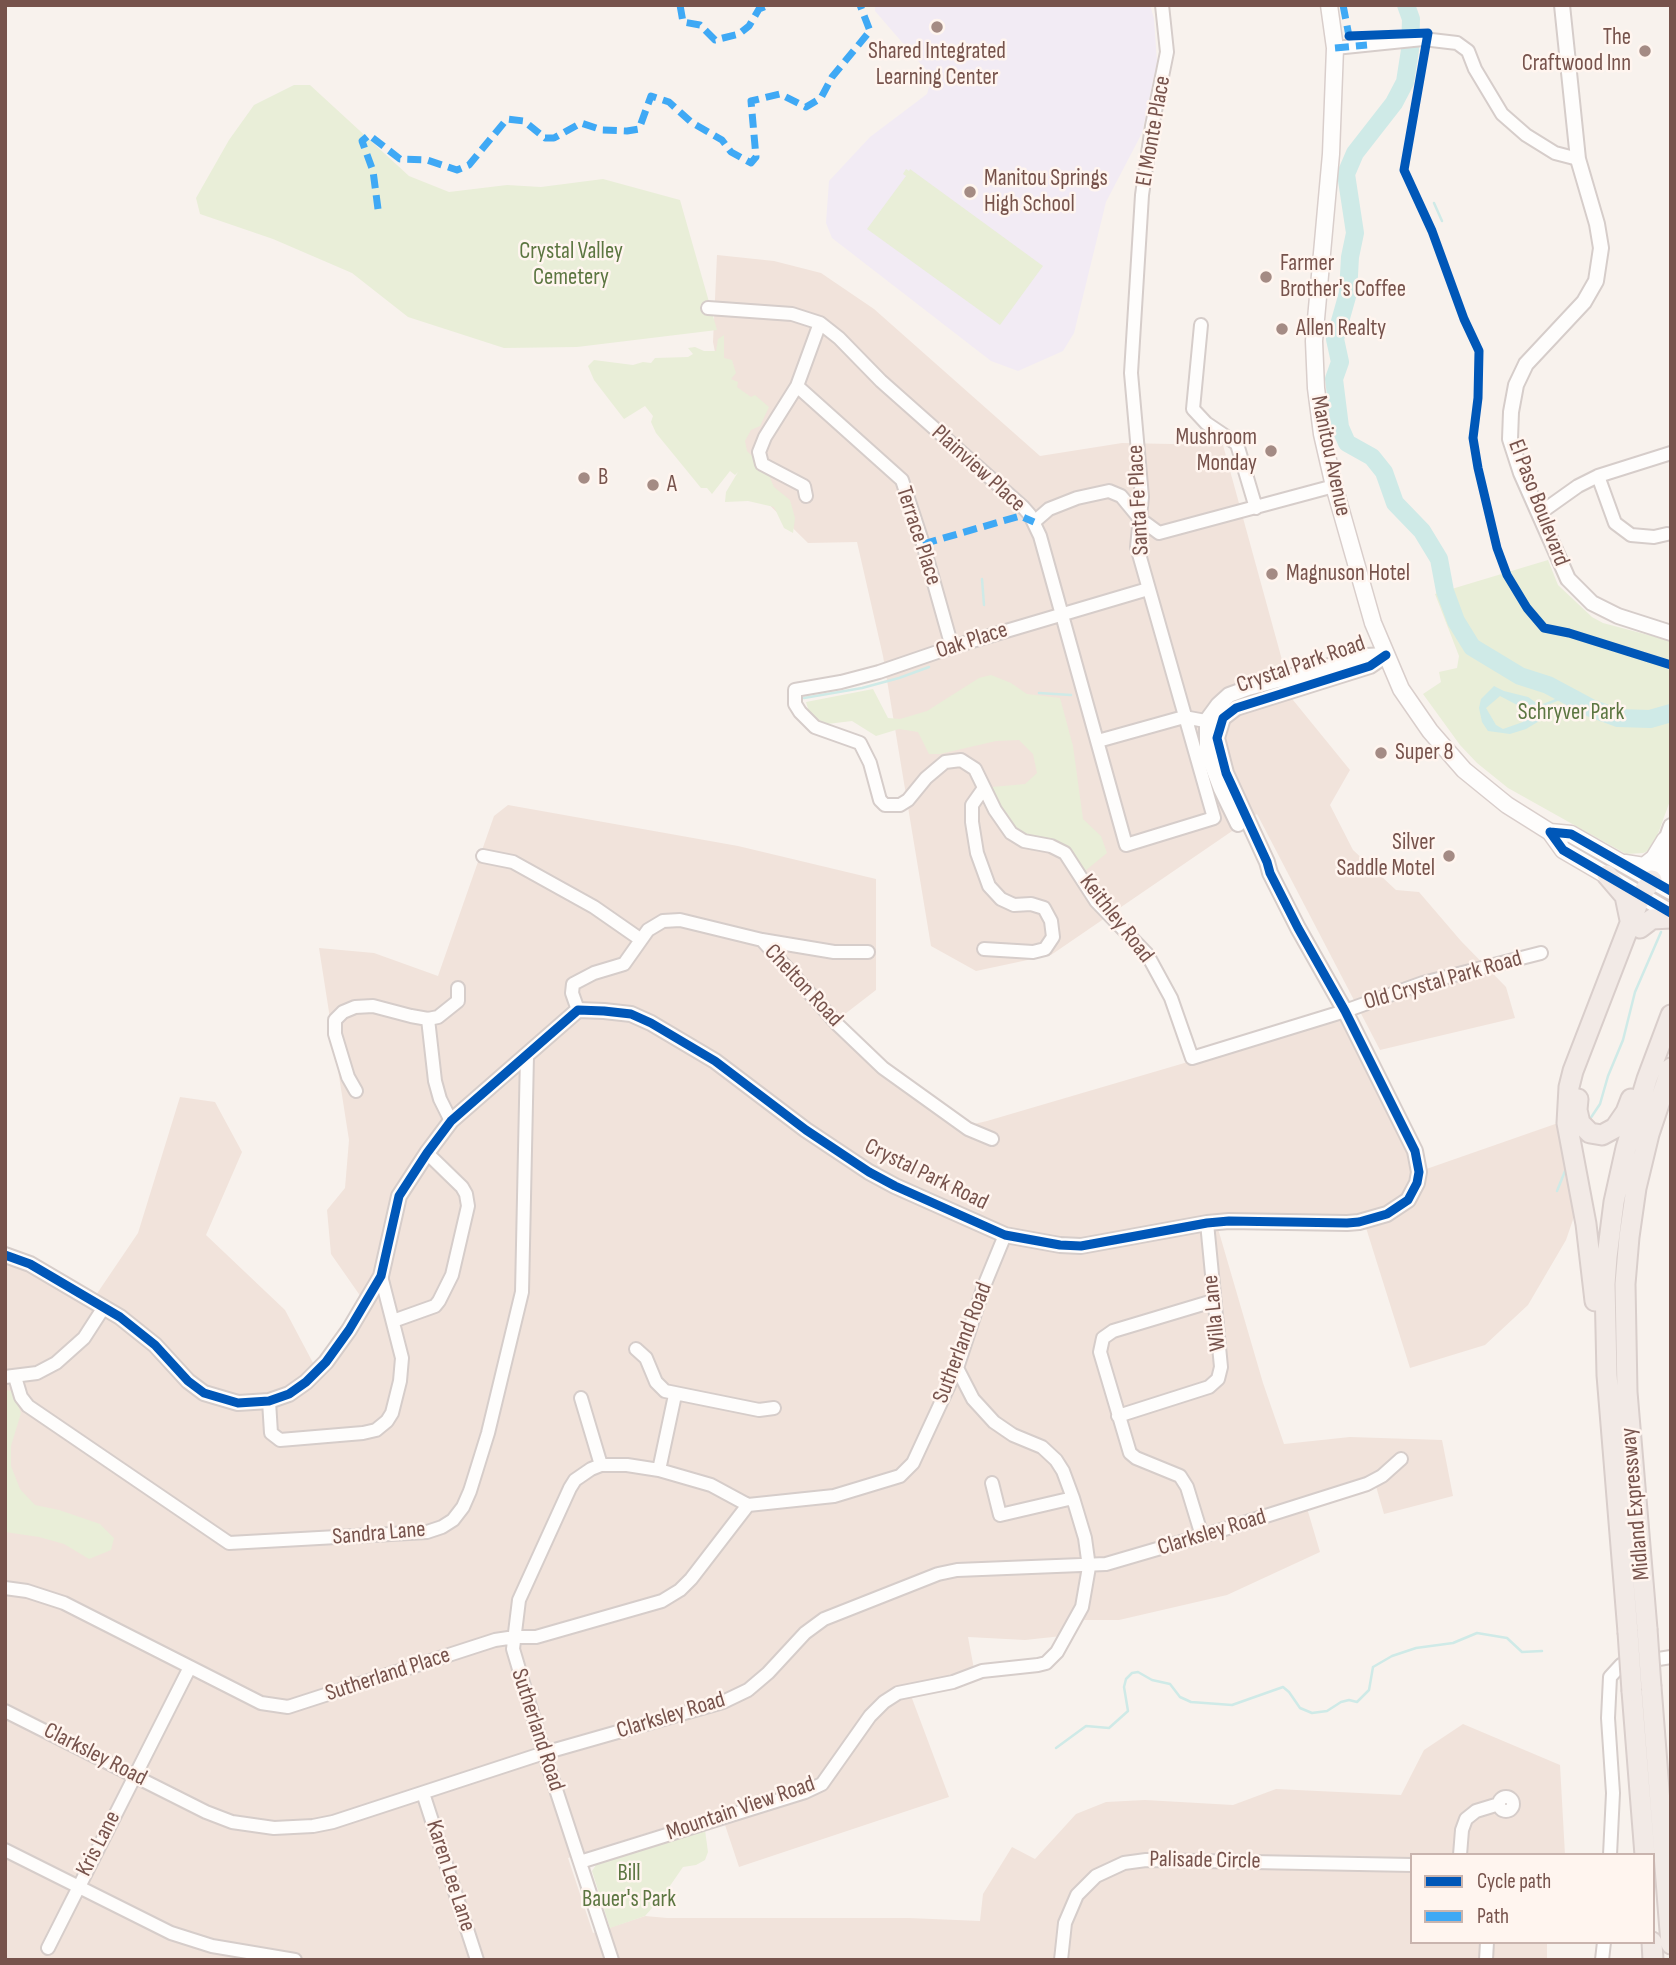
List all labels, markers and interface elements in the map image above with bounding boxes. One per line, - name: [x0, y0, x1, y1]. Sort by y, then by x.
- marker: Shared Integrated Learning Center: [929, 19, 945, 35]
- place label: The Craftwood Inn: [1522, 24, 1631, 78]
- place label: Shared Integrated Learning Center: [868, 38, 1006, 92]
- marker: The Craftwood Inn: [1637, 43, 1653, 59]
- street label: El Monte Place: [1131, 74, 1177, 188]
- place label: Manitou Springs High School: [984, 165, 1108, 219]
- marker: Manitou Springs High School: [962, 184, 978, 200]
- park label: Crystal Valley Cemetery: [519, 238, 623, 292]
- place label: Farmer Brother's Coffee: [1280, 250, 1406, 304]
- marker: Farmer Brother's Coffee: [1258, 269, 1274, 285]
- place label: Allen Realty: [1296, 315, 1386, 343]
- marker: Allen Realty: [1274, 321, 1290, 337]
- street label: Manitou Avenue: [1304, 393, 1356, 519]
- street label: Plainview Place: [925, 420, 1031, 518]
- place label: Mushroom Monday: [1176, 424, 1257, 478]
- street label: El Paso Boulevard: [1501, 436, 1575, 570]
- marker: Mushroom Monday: [1263, 443, 1279, 459]
- street label: Santa Fe Place: [1122, 444, 1156, 556]
- place label: B: [598, 464, 608, 492]
- marker: B: [576, 470, 592, 486]
- place label: A: [667, 471, 677, 499]
- marker: A: [645, 477, 661, 493]
- street label: Terrace Place: [889, 483, 947, 589]
- place label: Magnuson Hotel: [1286, 560, 1410, 588]
- marker: Magnuson Hotel: [1264, 566, 1280, 582]
- street label: Oak Place: [933, 617, 1011, 665]
- street label: Crystal Park Road: [1233, 630, 1369, 700]
- park label: Schryver Park: [1518, 699, 1624, 727]
- place label: Super 8: [1395, 739, 1454, 767]
- marker: Super 8: [1373, 745, 1389, 761]
- place label: Silver Saddle Motel: [1336, 829, 1435, 883]
- marker: Silver Saddle Motel: [1441, 848, 1457, 864]
- street label: Keithley Road: [1073, 869, 1159, 969]
- street label: Chelton Road: [758, 939, 848, 1033]
- street label: Old Crystal Park Road: [1361, 945, 1525, 1017]
- street label: Crystal Park Road: [860, 1133, 992, 1217]
- street label: Willa Lane: [1197, 1273, 1233, 1353]
- street label: Sutherland Road: [927, 1279, 999, 1407]
- street label: Midland Expressway: [1616, 1426, 1656, 1582]
- street label: Clarksley Road: [1154, 1503, 1270, 1563]
- street label: Sandra Lane: [331, 1516, 427, 1552]
- street label: Sutherland Place: [322, 1642, 454, 1708]
- street label: Sutherland Road: [504, 1665, 570, 1795]
- street label: Clarksley Road: [613, 1686, 729, 1746]
- street label: Clarksley Road: [39, 1717, 151, 1793]
- street label: Mountain View Road: [663, 1771, 819, 1847]
- street label: Kris Lane: [71, 1807, 127, 1881]
- street label: Karen Lee Lane: [419, 1817, 481, 1935]
- street label: Palisade Circle: [1149, 1846, 1261, 1876]
- legend: [1410, 1853, 1655, 1944]
- park label: Bill Bauer's Park: [582, 1860, 676, 1914]
- text: Cycle path: [1477, 1869, 1551, 1894]
- text: Path: [1477, 1904, 1509, 1929]

